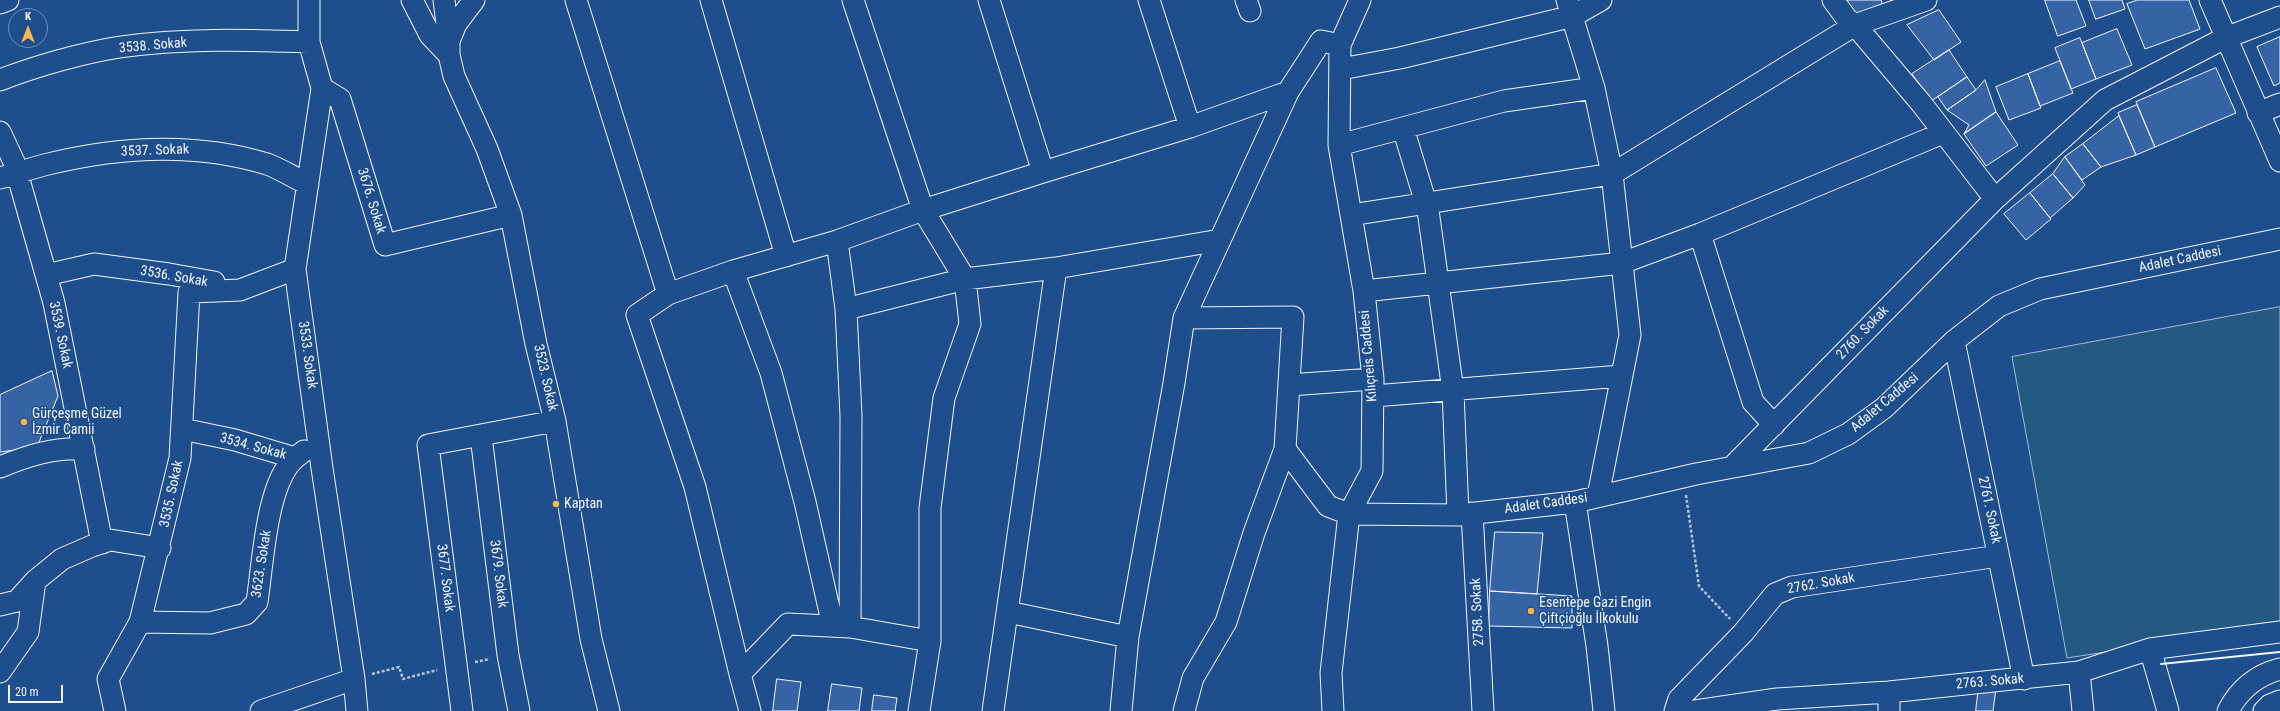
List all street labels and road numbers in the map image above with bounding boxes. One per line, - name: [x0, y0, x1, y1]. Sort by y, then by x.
- street label: 3538. Sokak: [118, 35, 188, 57]
- street label: 3537. Sokak: [121, 141, 189, 161]
- street label: 3676. Sokak: [353, 166, 389, 236]
- street label: Adalet Caddesi: [2137, 243, 2223, 277]
- street label: 3536. Sokak: [139, 263, 209, 291]
- street label: 3539. Sokak: [45, 300, 75, 370]
- street label: 2760. Sokak: [1833, 303, 1893, 363]
- street label: Kılıçreis Caddesi: [1357, 309, 1381, 403]
- street label: 3533. Sokak: [294, 320, 320, 390]
- street label: 3523. Sokak: [529, 343, 561, 413]
- street label: Adalet Caddesi: [1848, 370, 1922, 436]
- street label: 3534. Sokak: [218, 430, 288, 464]
- street label: 3535. Sokak: [157, 459, 187, 529]
- street label: 2761. Sokak: [1974, 475, 2004, 545]
- street label: Adalet Caddesi: [1503, 490, 1589, 518]
- street label: 3623. Sokak: [248, 529, 276, 599]
- street label: 3679. Sokak: [486, 539, 510, 609]
- street label: 3677. Sokak: [433, 543, 457, 613]
- street label: 2762. Sokak: [1786, 570, 1856, 598]
- street label: 2758. Sokak: [1468, 578, 1488, 646]
- street label: 2763. Sokak: [1955, 671, 2025, 693]

